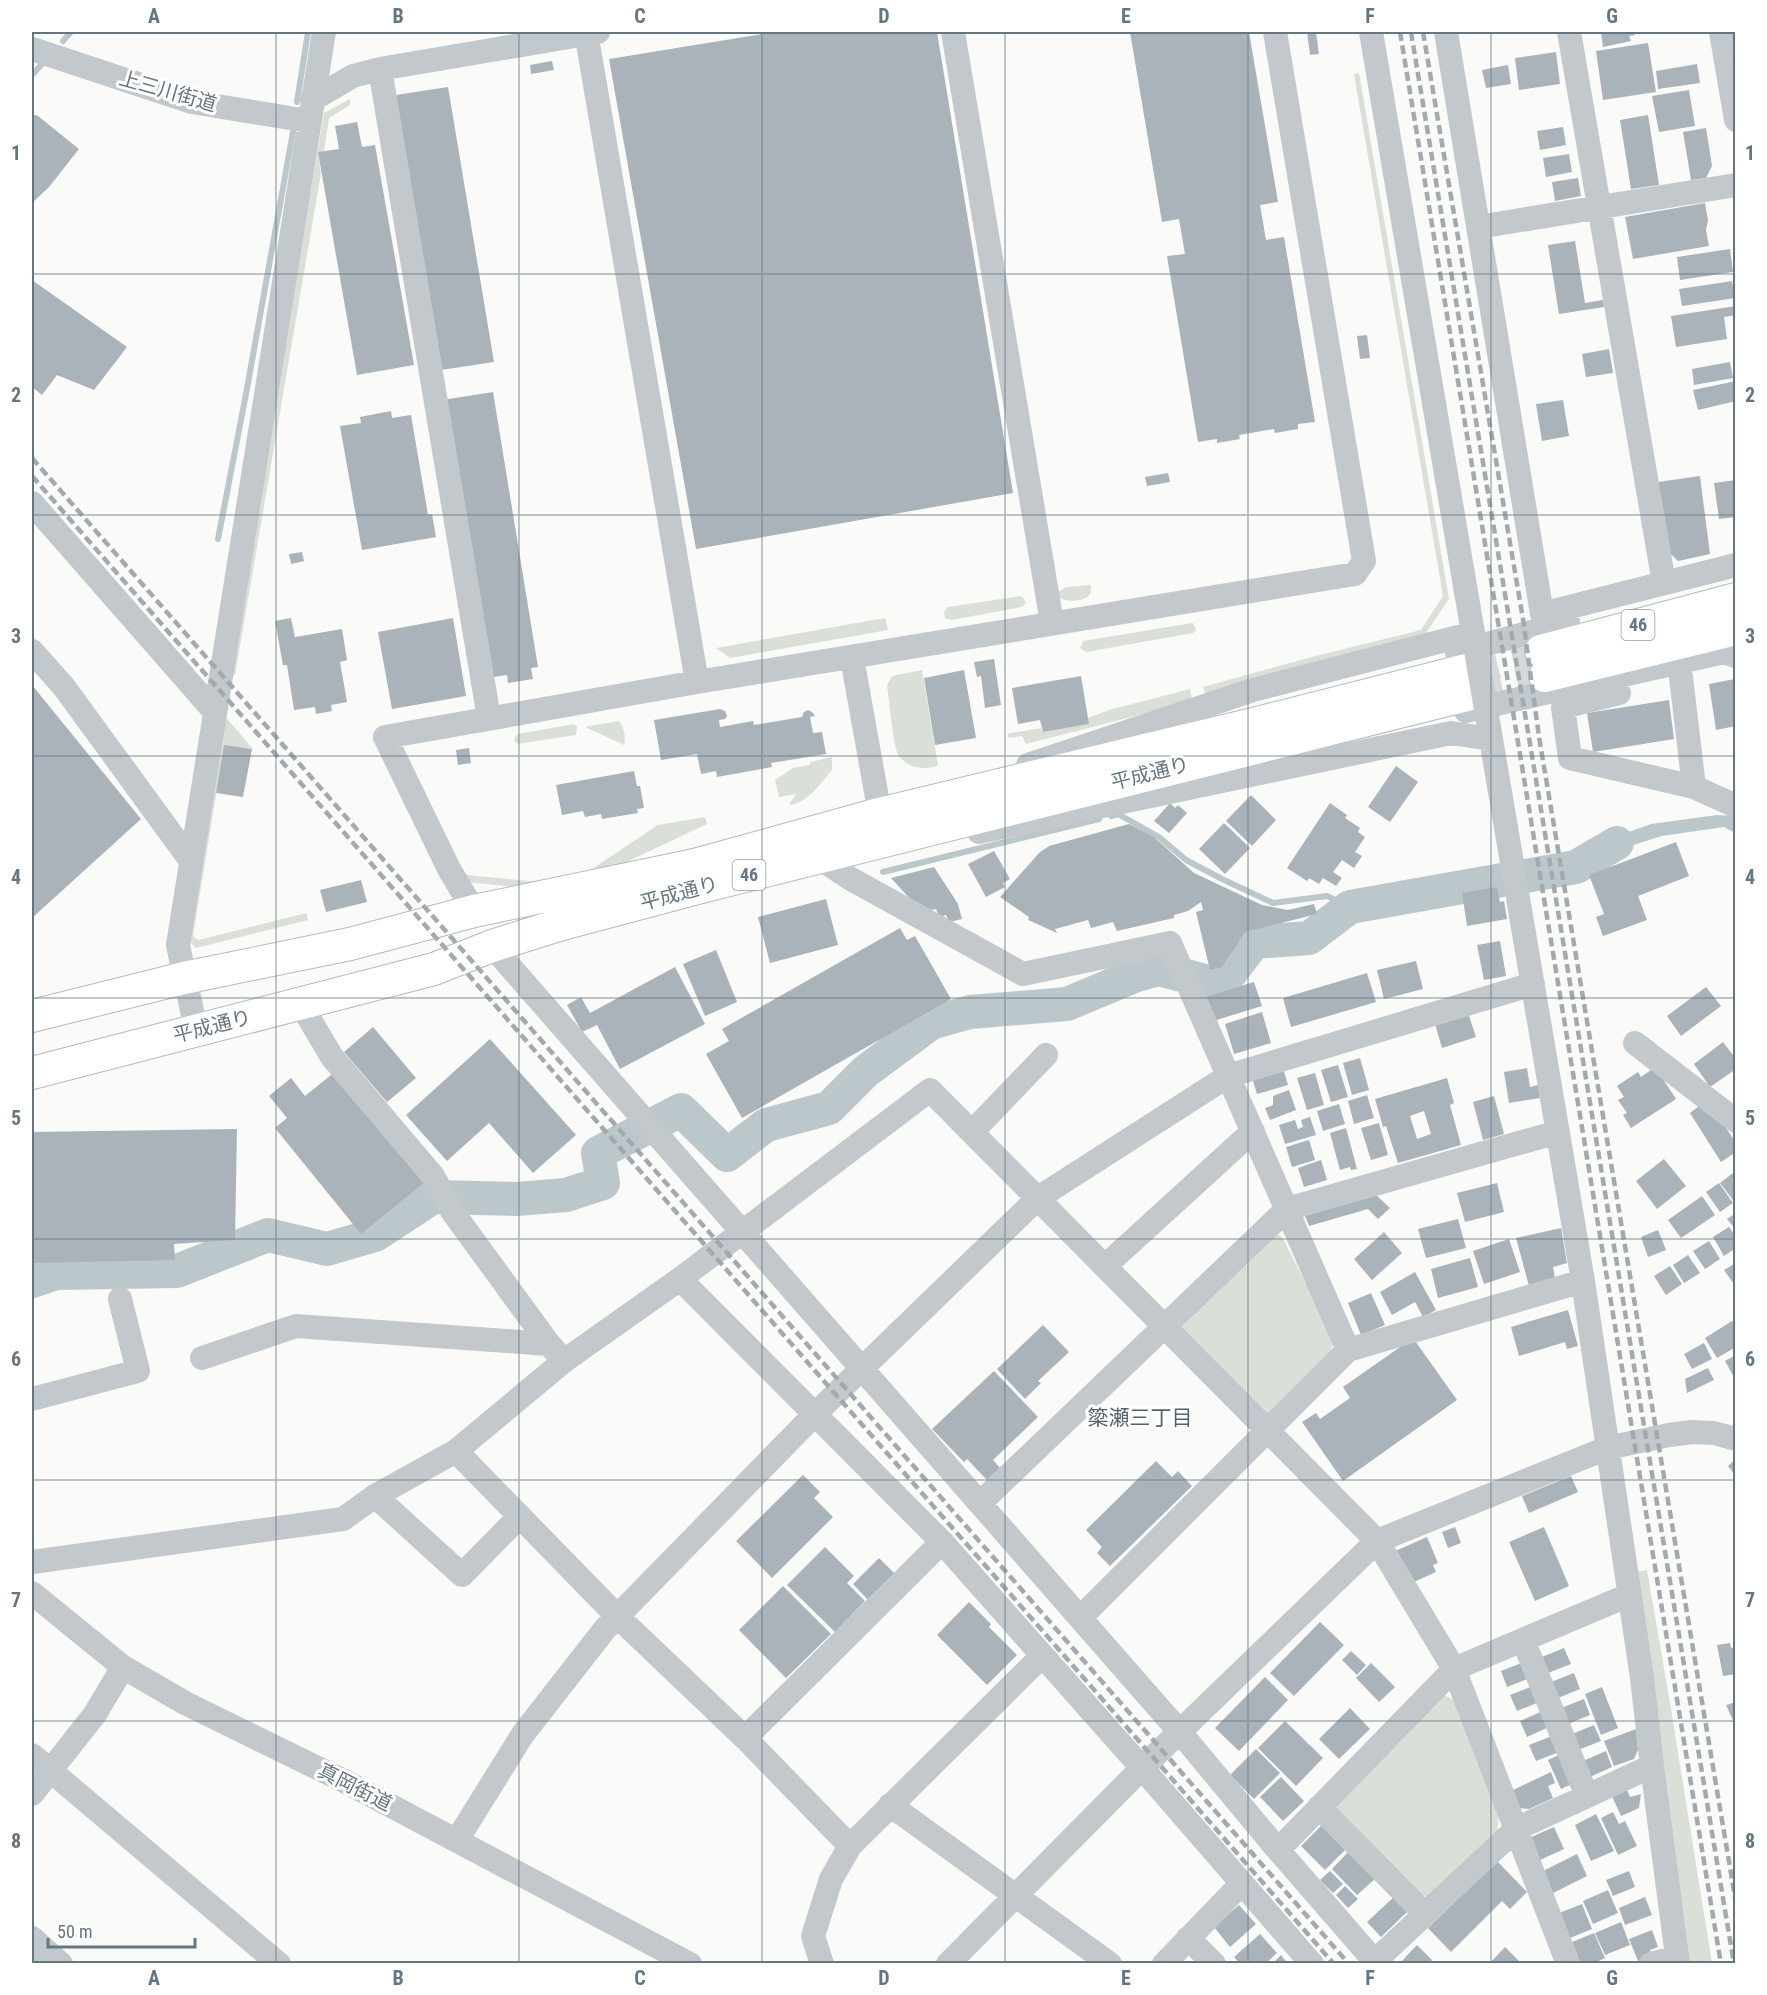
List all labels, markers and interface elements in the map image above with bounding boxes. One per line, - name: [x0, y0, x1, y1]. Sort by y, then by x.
- text: A: [148, 4, 160, 28]
- text: B: [392, 4, 404, 28]
- text: C: [634, 4, 646, 28]
- text: D: [878, 4, 890, 28]
- text: E: [1121, 4, 1131, 28]
- text: F: [1365, 4, 1375, 28]
- text: G: [1606, 4, 1618, 28]
- street label: 上三川街道: [117, 66, 219, 116]
- text: 1: [11, 141, 21, 165]
- text: 1: [1745, 141, 1755, 165]
- text: 2: [11, 383, 21, 407]
- text: 2: [1745, 383, 1755, 407]
- road number: 46: [1622, 610, 1654, 640]
- text: 3: [11, 624, 21, 648]
- text: 3: [1745, 624, 1755, 648]
- street label: 平成通り: [1108, 752, 1192, 794]
- road number: 46: [732, 860, 766, 890]
- text: 4: [11, 865, 21, 889]
- text: 4: [1745, 865, 1755, 889]
- street label: 平成通り: [637, 871, 721, 915]
- street label: 平成通り: [170, 1005, 254, 1047]
- text: 5: [11, 1106, 21, 1130]
- text: 5: [1745, 1106, 1755, 1130]
- text: 6: [11, 1347, 21, 1371]
- text: 6: [1745, 1347, 1755, 1371]
- district label: 簗瀬三丁目: [1088, 1406, 1193, 1430]
- text: 7: [11, 1588, 21, 1612]
- text: 7: [1745, 1588, 1755, 1612]
- street label: 真岡街道: [314, 1758, 396, 1816]
- text: 8: [11, 1829, 21, 1853]
- text: 8: [1745, 1829, 1755, 1853]
- scale bar: [48, 1911, 195, 1949]
- text: 50 m: [57, 1921, 92, 1942]
- text: A: [148, 1966, 160, 1990]
- text: B: [392, 1966, 404, 1990]
- text: C: [634, 1966, 646, 1990]
- text: D: [878, 1966, 890, 1990]
- text: E: [1121, 1966, 1131, 1990]
- text: F: [1365, 1966, 1375, 1990]
- text: G: [1606, 1966, 1618, 1990]

